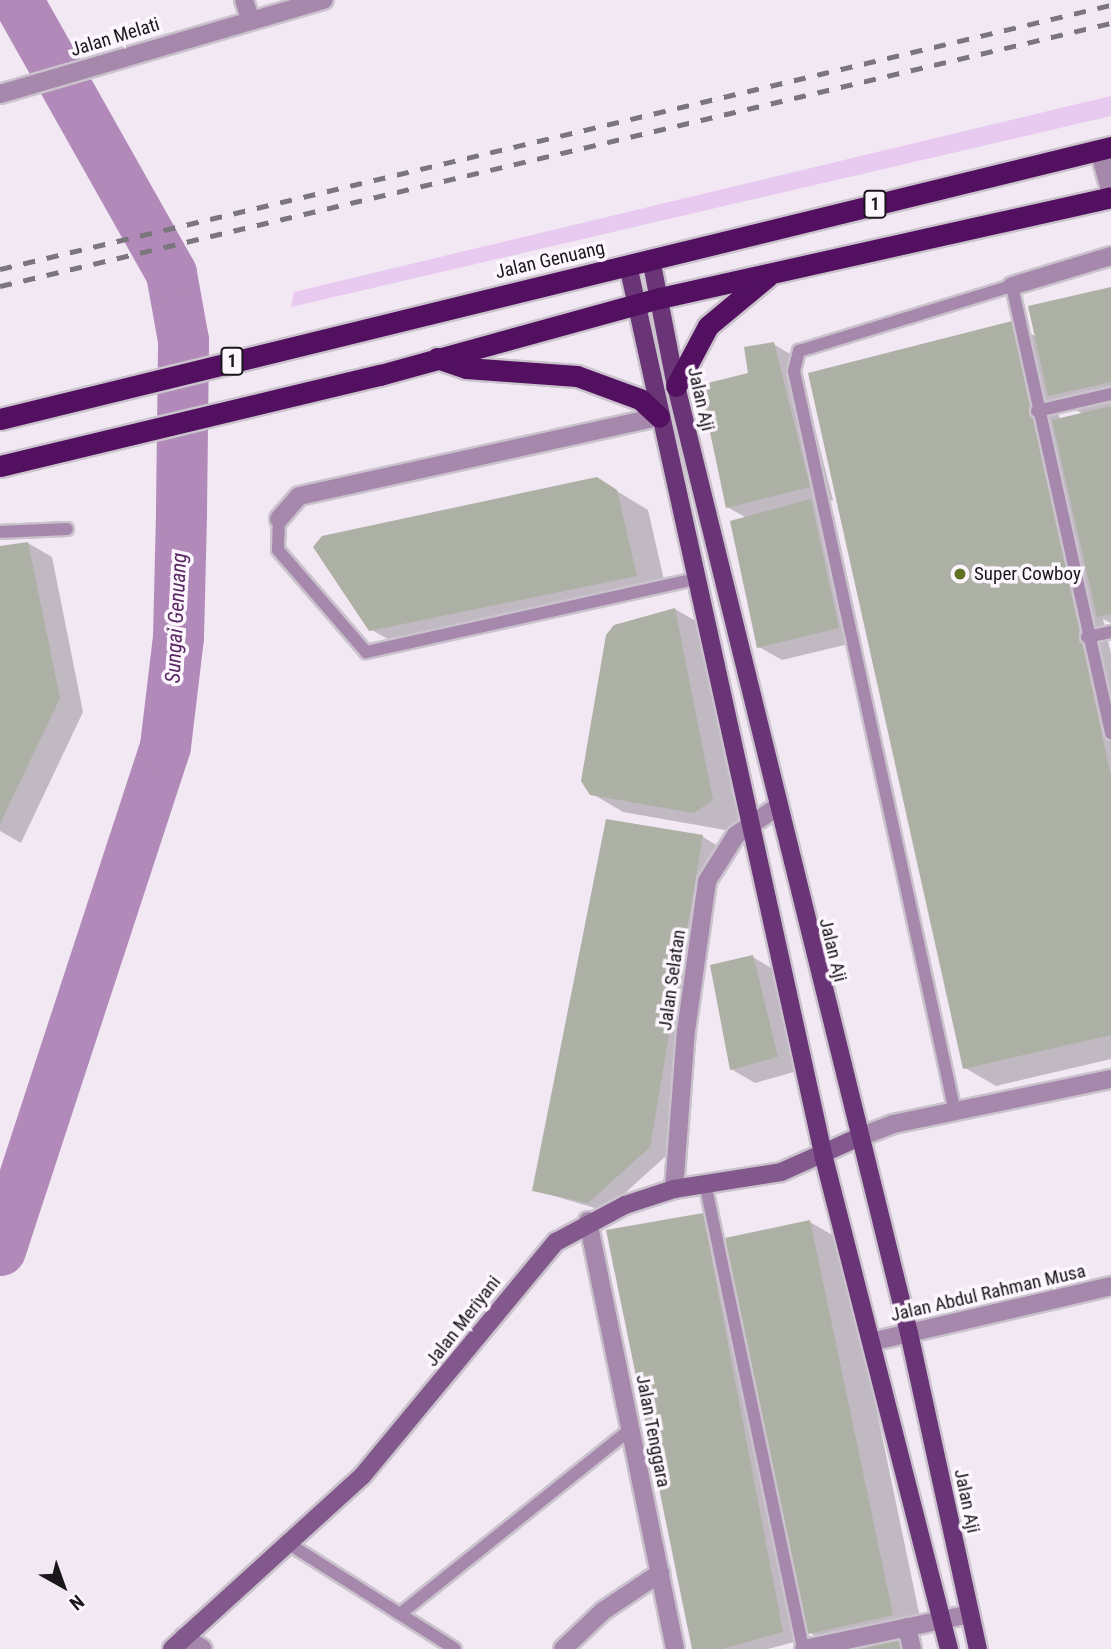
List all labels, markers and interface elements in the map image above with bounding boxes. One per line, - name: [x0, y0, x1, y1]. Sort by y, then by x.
- street label: Jalan Melati: [68, 13, 162, 61]
- road number: 1: [863, 190, 887, 218]
- street label: Jalan Genuang: [493, 236, 607, 284]
- road number: 1: [220, 346, 244, 376]
- street label: Jalan Aji: [683, 365, 719, 433]
- water label: Sungai Genuang: [160, 552, 192, 684]
- place label: Super Cowboy: [974, 563, 1081, 585]
- marker: Super Cowboy: [952, 566, 968, 582]
- street label: Jalan Aji: [814, 916, 852, 984]
- street label: Jalan Selatan: [654, 928, 690, 1032]
- street label: Jalan Abdul Rahman Musa: [888, 1259, 1088, 1327]
- street label: Jalan Meriyani: [420, 1271, 506, 1371]
- street label: Jalan Tenggara: [631, 1373, 675, 1489]
- street label: Jalan Aji: [949, 1467, 985, 1535]
- north arrow: [28, 1551, 98, 1621]
- text: N: [65, 1590, 89, 1615]

